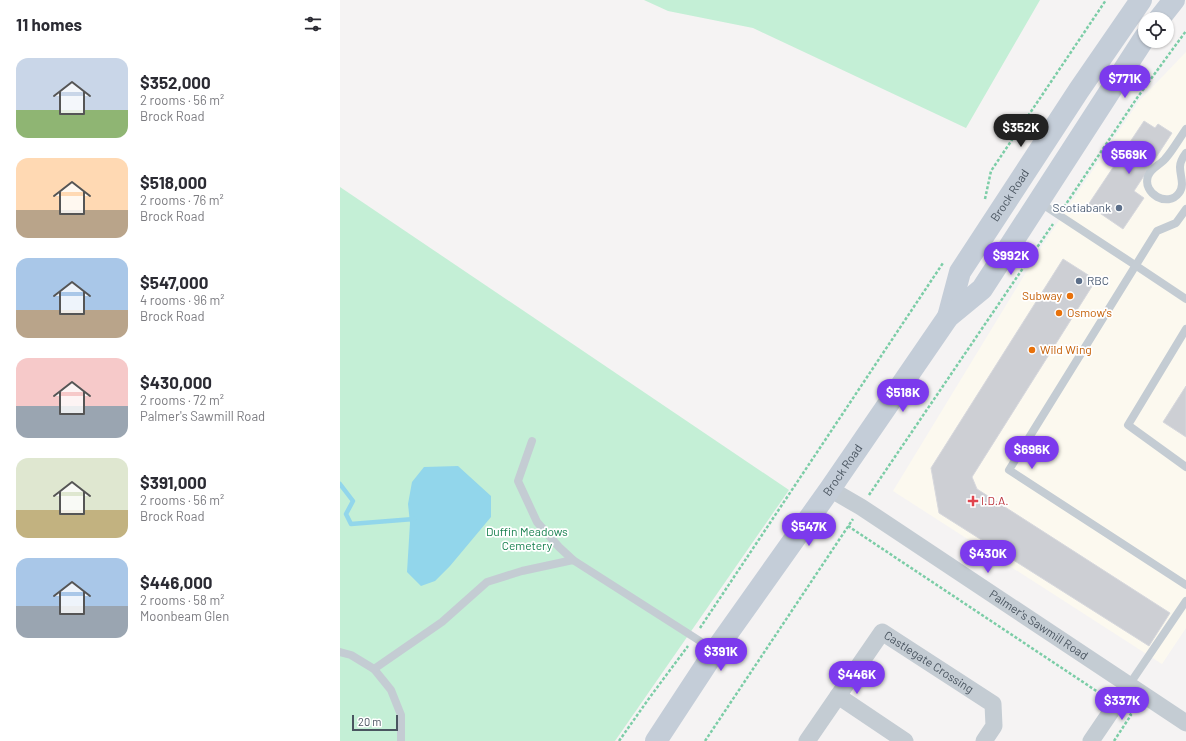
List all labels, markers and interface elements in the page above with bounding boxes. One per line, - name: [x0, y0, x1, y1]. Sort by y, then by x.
- map controls: [1138, 12, 1174, 48]
- button: locate: [1138, 12, 1174, 48]
- icon: filters: [302, 13, 324, 35]
- text: 11 homes: [16, 14, 82, 34]
- pin: $771K: [1097, 65, 1153, 99]
- text: $771K: [1108, 70, 1142, 86]
- text: $352,000: [140, 72, 211, 92]
- icon: home: [48, 74, 96, 122]
- text: 2 rooms · 56 m²: [140, 92, 224, 108]
- text: Brock Road: [140, 108, 205, 124]
- pin: $352K: [993, 114, 1049, 148]
- text: $352K: [1003, 119, 1039, 135]
- pin: $569K: [1101, 141, 1157, 175]
- text: $569K: [1111, 146, 1147, 162]
- street label: Brock Road: [987, 166, 1031, 224]
- text: $518,000: [140, 172, 207, 192]
- icon: home: [48, 174, 96, 222]
- text: 2 rooms · 76 m²: [140, 192, 224, 208]
- place label: Scotiabank: [1053, 200, 1111, 214]
- marker: Scotiabank: [1114, 203, 1124, 213]
- text: Brock Road: [140, 208, 205, 224]
- pin: $992K: [983, 242, 1039, 276]
- text: $992K: [993, 247, 1029, 263]
- text: $547,000: [140, 272, 208, 292]
- place label: RBC: [1087, 273, 1109, 287]
- icon: home: [48, 274, 96, 322]
- marker: RBC: [1074, 276, 1084, 286]
- place label: Subway: [1022, 288, 1062, 302]
- marker: Subway: [1065, 291, 1075, 301]
- text: 4 rooms · 96 m²: [140, 292, 225, 308]
- place label: Osmow's: [1067, 305, 1112, 319]
- text: Brock Road: [140, 308, 205, 324]
- marker: Osmow's: [1054, 308, 1064, 318]
- place label: Wild Wing: [1040, 342, 1092, 356]
- marker: Wild Wing: [1027, 345, 1037, 355]
- text: $430,000: [140, 372, 212, 392]
- icon: home: [48, 374, 96, 422]
- pin: $518K: [875, 379, 931, 413]
- text: $518K: [886, 384, 920, 400]
- text: 2 rooms · 72 m²: [140, 392, 224, 408]
- text: Palmer's Sawmill Road: [140, 408, 265, 424]
- pin: $696K: [1004, 436, 1060, 470]
- street label: Brock Road: [819, 441, 865, 498]
- text: $696K: [1014, 441, 1050, 457]
- text: $391,000: [140, 472, 207, 492]
- icon: home: [48, 474, 96, 522]
- text: 2 rooms · 56 m²: [140, 492, 224, 508]
- place label: I.D.A.: [981, 493, 1009, 507]
- marker: I.D.A.: [968, 496, 978, 506]
- text: Brock Road: [140, 508, 205, 524]
- pin: $547K: [781, 513, 837, 547]
- text: $547K: [791, 518, 827, 534]
- park label: Duffin Meadows Cemetery: [486, 524, 568, 552]
- pin: $430K: [960, 540, 1016, 574]
- text: $430K: [969, 545, 1007, 561]
- text: $446,000: [140, 572, 213, 592]
- icon: home: [48, 574, 96, 622]
- street label: Palmer's Sawmill Road: [987, 586, 1091, 662]
- text: 2 rooms · 58 m²: [140, 592, 224, 608]
- text: Moonbeam Glen: [140, 608, 229, 624]
- street label: Castlegate Crossing: [882, 627, 977, 696]
- pin: $391K: [693, 638, 749, 672]
- text: $391K: [704, 643, 738, 659]
- pin: $446K: [829, 661, 885, 695]
- text: $446K: [838, 666, 876, 682]
- pin: $337K: [1094, 687, 1150, 721]
- text: $337K: [1104, 692, 1140, 708]
- scale bar: [352, 713, 398, 732]
- text: 20 m: [358, 715, 381, 728]

